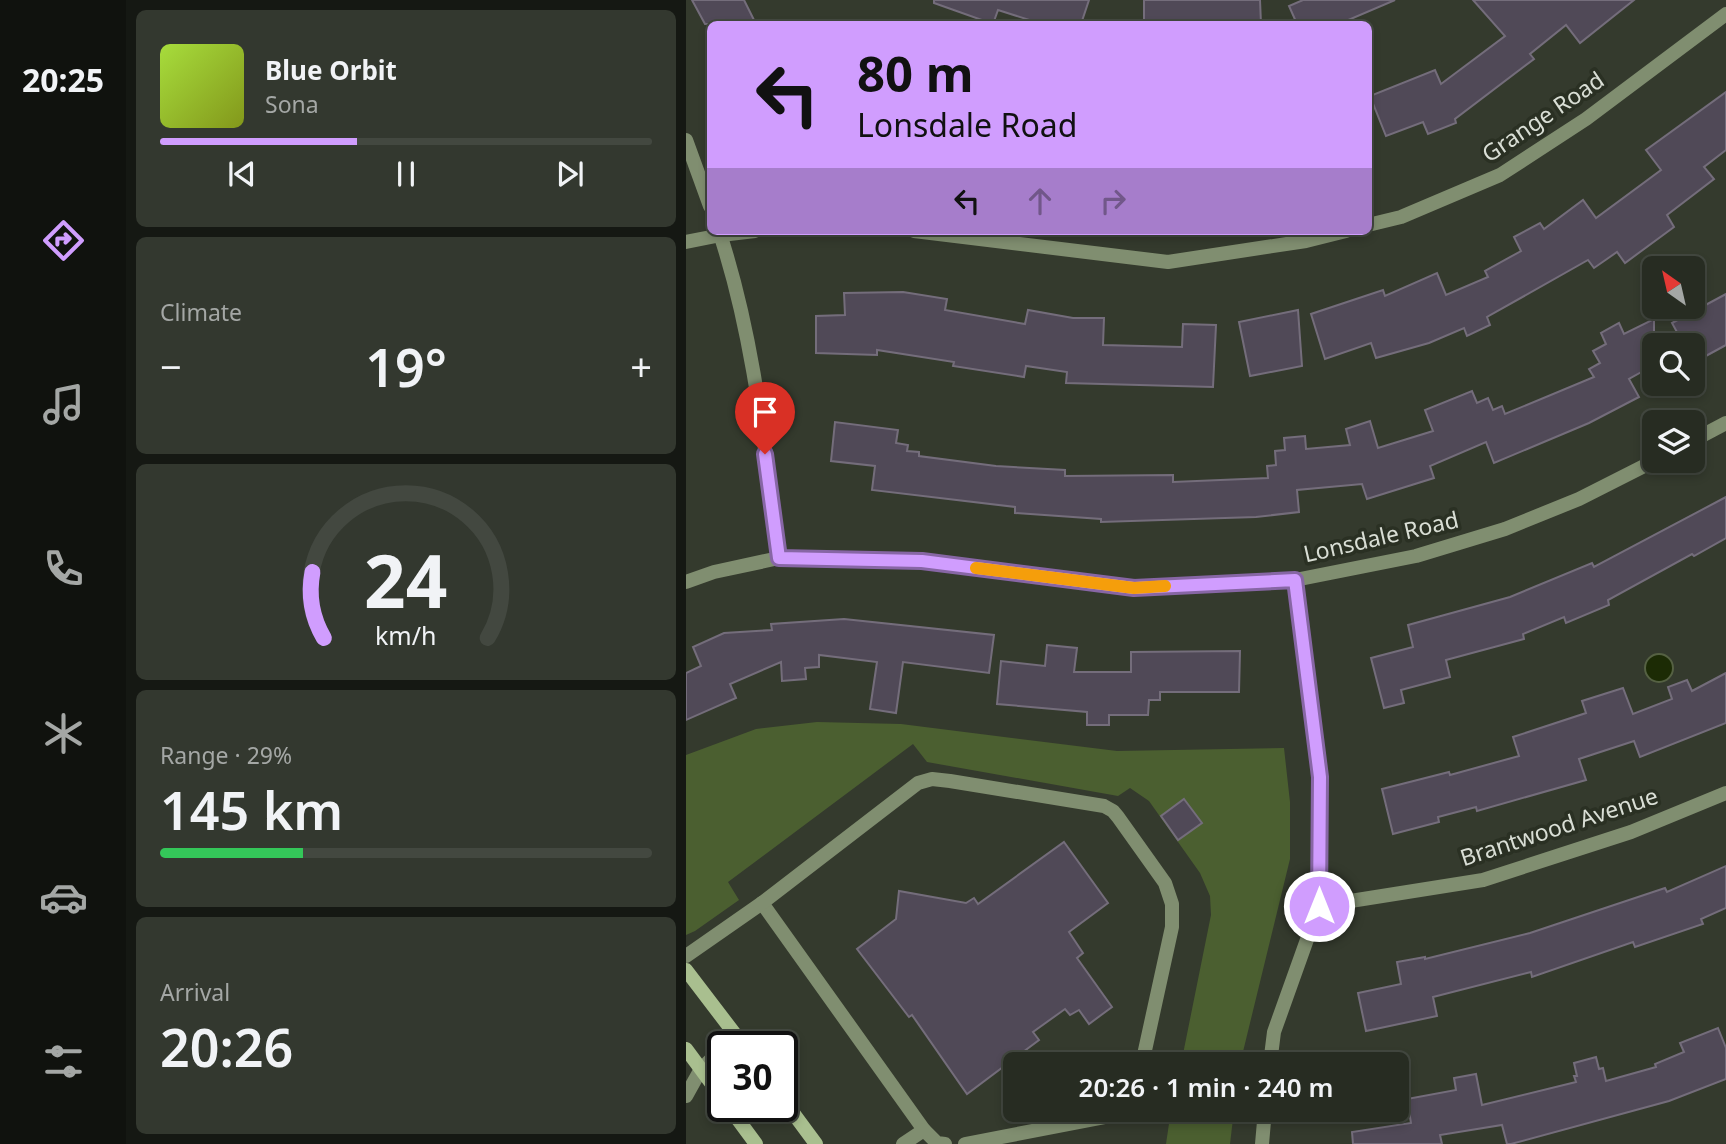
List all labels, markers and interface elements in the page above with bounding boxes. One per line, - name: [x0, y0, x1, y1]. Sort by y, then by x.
- text: 80 m: [857, 40, 974, 106]
- icon: left: [742, 49, 833, 140]
- text: Blue Orbit: [265, 52, 397, 88]
- text: 20:25: [22, 58, 104, 101]
- street label: Grange Road: [1475, 63, 1610, 169]
- text: Sona: [265, 88, 319, 120]
- text: Lonsdale Road: [857, 103, 1077, 146]
- icon: previous: [223, 155, 261, 193]
- icon: pause: [387, 155, 425, 193]
- icon: next: [551, 155, 589, 193]
- icon: left: [948, 182, 986, 220]
- icon: ahead: [1021, 182, 1059, 220]
- icon: right: [1094, 182, 1132, 220]
- icon: directions: [39, 216, 88, 265]
- north arrow: [1642, 256, 1704, 318]
- map controls: [1642, 256, 1705, 473]
- text: Climate: [160, 296, 242, 328]
- text: 19°: [365, 331, 447, 402]
- button: search: [1642, 333, 1705, 396]
- text: −: [160, 340, 182, 392]
- text: +: [630, 340, 652, 392]
- icon: music: [39, 380, 88, 429]
- pin: [735, 382, 795, 454]
- icon: arrive: [746, 393, 784, 431]
- button: layers: [1642, 410, 1705, 473]
- street label: Lonsdale Road: [1300, 503, 1462, 569]
- text: 24: [364, 530, 448, 629]
- icon: phone: [39, 544, 88, 593]
- text: km/h: [375, 618, 437, 652]
- icon: climate: [39, 709, 88, 758]
- text: Range · 29%: [160, 739, 292, 771]
- text: 145 km: [160, 774, 343, 845]
- street label: Brantwood Avenue: [1456, 779, 1662, 873]
- position arrow: [1282, 869, 1356, 943]
- icon: car: [39, 873, 88, 922]
- text: Arrival: [160, 976, 230, 1008]
- text: 20:26: [160, 1011, 293, 1082]
- speed limit sign: 30: [707, 1031, 798, 1122]
- icon: filters: [39, 1037, 88, 1086]
- text: 20:26 · 1 min · 240 m: [1079, 1069, 1333, 1105]

